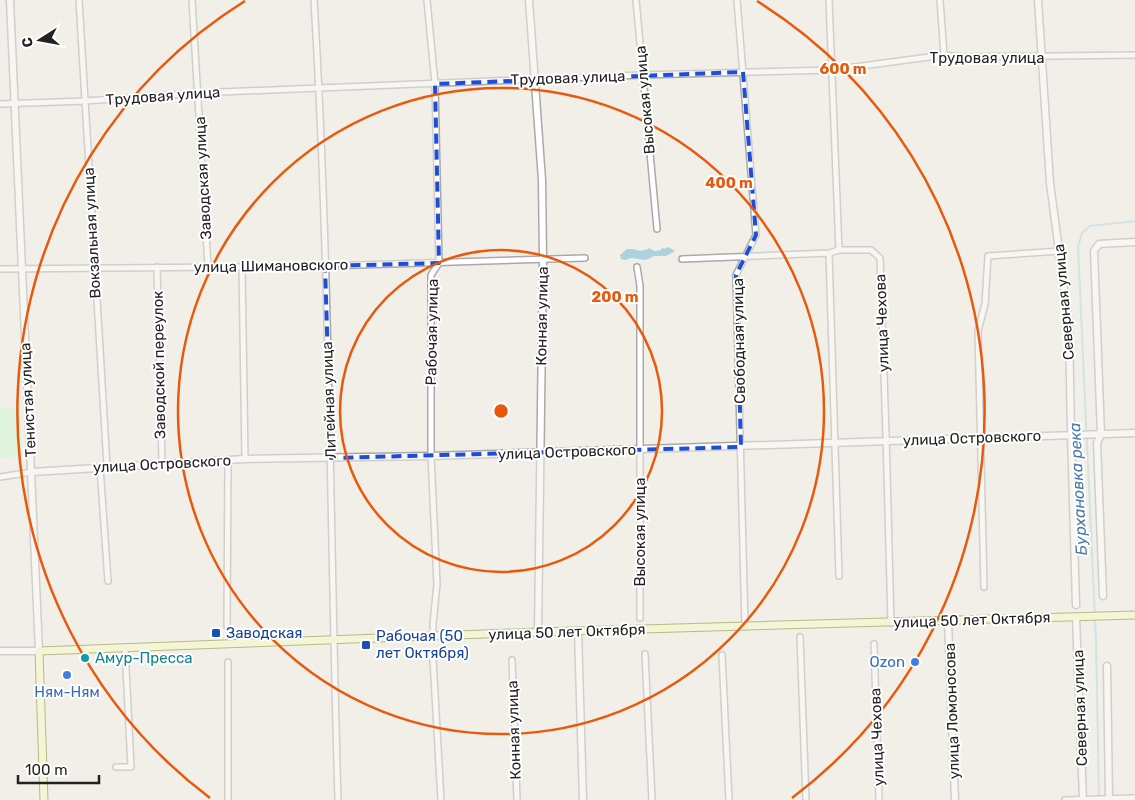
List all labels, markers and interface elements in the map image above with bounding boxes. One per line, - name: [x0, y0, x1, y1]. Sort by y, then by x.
- north arrow: [15, 15, 65, 65]
- text: С: [18, 36, 37, 49]
- street label: Высокая улица: [631, 45, 659, 155]
- street label: Трудовая улица: [930, 49, 1044, 67]
- text: 600 m: [819, 60, 867, 78]
- street label: Трудовая улица: [510, 67, 626, 89]
- street label: Трудовая улица: [105, 83, 221, 109]
- street label: Заводская улица: [191, 116, 215, 240]
- street label: Вокзальная улица: [80, 167, 104, 299]
- text: 400 m: [705, 174, 753, 192]
- street label: Северная улица: [1050, 243, 1078, 361]
- street label: улица Шимановского: [194, 256, 348, 276]
- street label: Конная улица: [532, 266, 552, 366]
- street label: улица Чехова: [871, 274, 893, 372]
- street label: Рабочая улица: [422, 278, 442, 386]
- street label: Свободная улица: [729, 278, 749, 404]
- text: 200 m: [591, 288, 639, 306]
- street label: Заводской переулок: [149, 291, 169, 439]
- street label: Литейная улица: [318, 341, 340, 459]
- street label: Тенистая улица: [16, 342, 40, 458]
- centre of rings: [492, 402, 510, 420]
- water label: Бурхановка река: [1065, 422, 1091, 556]
- street label: улица Островского: [903, 427, 1041, 449]
- street label: улица Островского: [498, 441, 636, 463]
- street label: улица Островского: [92, 451, 232, 477]
- street label: Высокая улица: [631, 478, 649, 586]
- street label: улица 50 лет Октября: [893, 608, 1051, 632]
- street label: улица 50 лет Октября: [488, 620, 646, 644]
- place label: Заводская: [226, 624, 302, 642]
- marker: Заводская: [210, 627, 222, 639]
- place label: Рабочая (50 лет Октября): [376, 627, 469, 662]
- marker: Рабочая (50 лет Октября): [360, 639, 372, 651]
- street label: улица Ломоносова: [941, 643, 963, 779]
- place label: Амур-Пресса: [95, 649, 192, 667]
- street label: Северная улица: [1069, 649, 1091, 767]
- marker: Амур-Пресса: [79, 652, 91, 664]
- place label: Ozon: [870, 653, 905, 671]
- marker: Ozon: [909, 656, 921, 668]
- marker: Ням-Ням: [61, 669, 73, 681]
- street label: Конная улица: [503, 680, 525, 780]
- place label: Ням-Ням: [34, 683, 100, 701]
- street label: улица Чехова: [866, 688, 888, 786]
- scale bar: [18, 752, 99, 784]
- text: 100 m: [25, 761, 67, 779]

